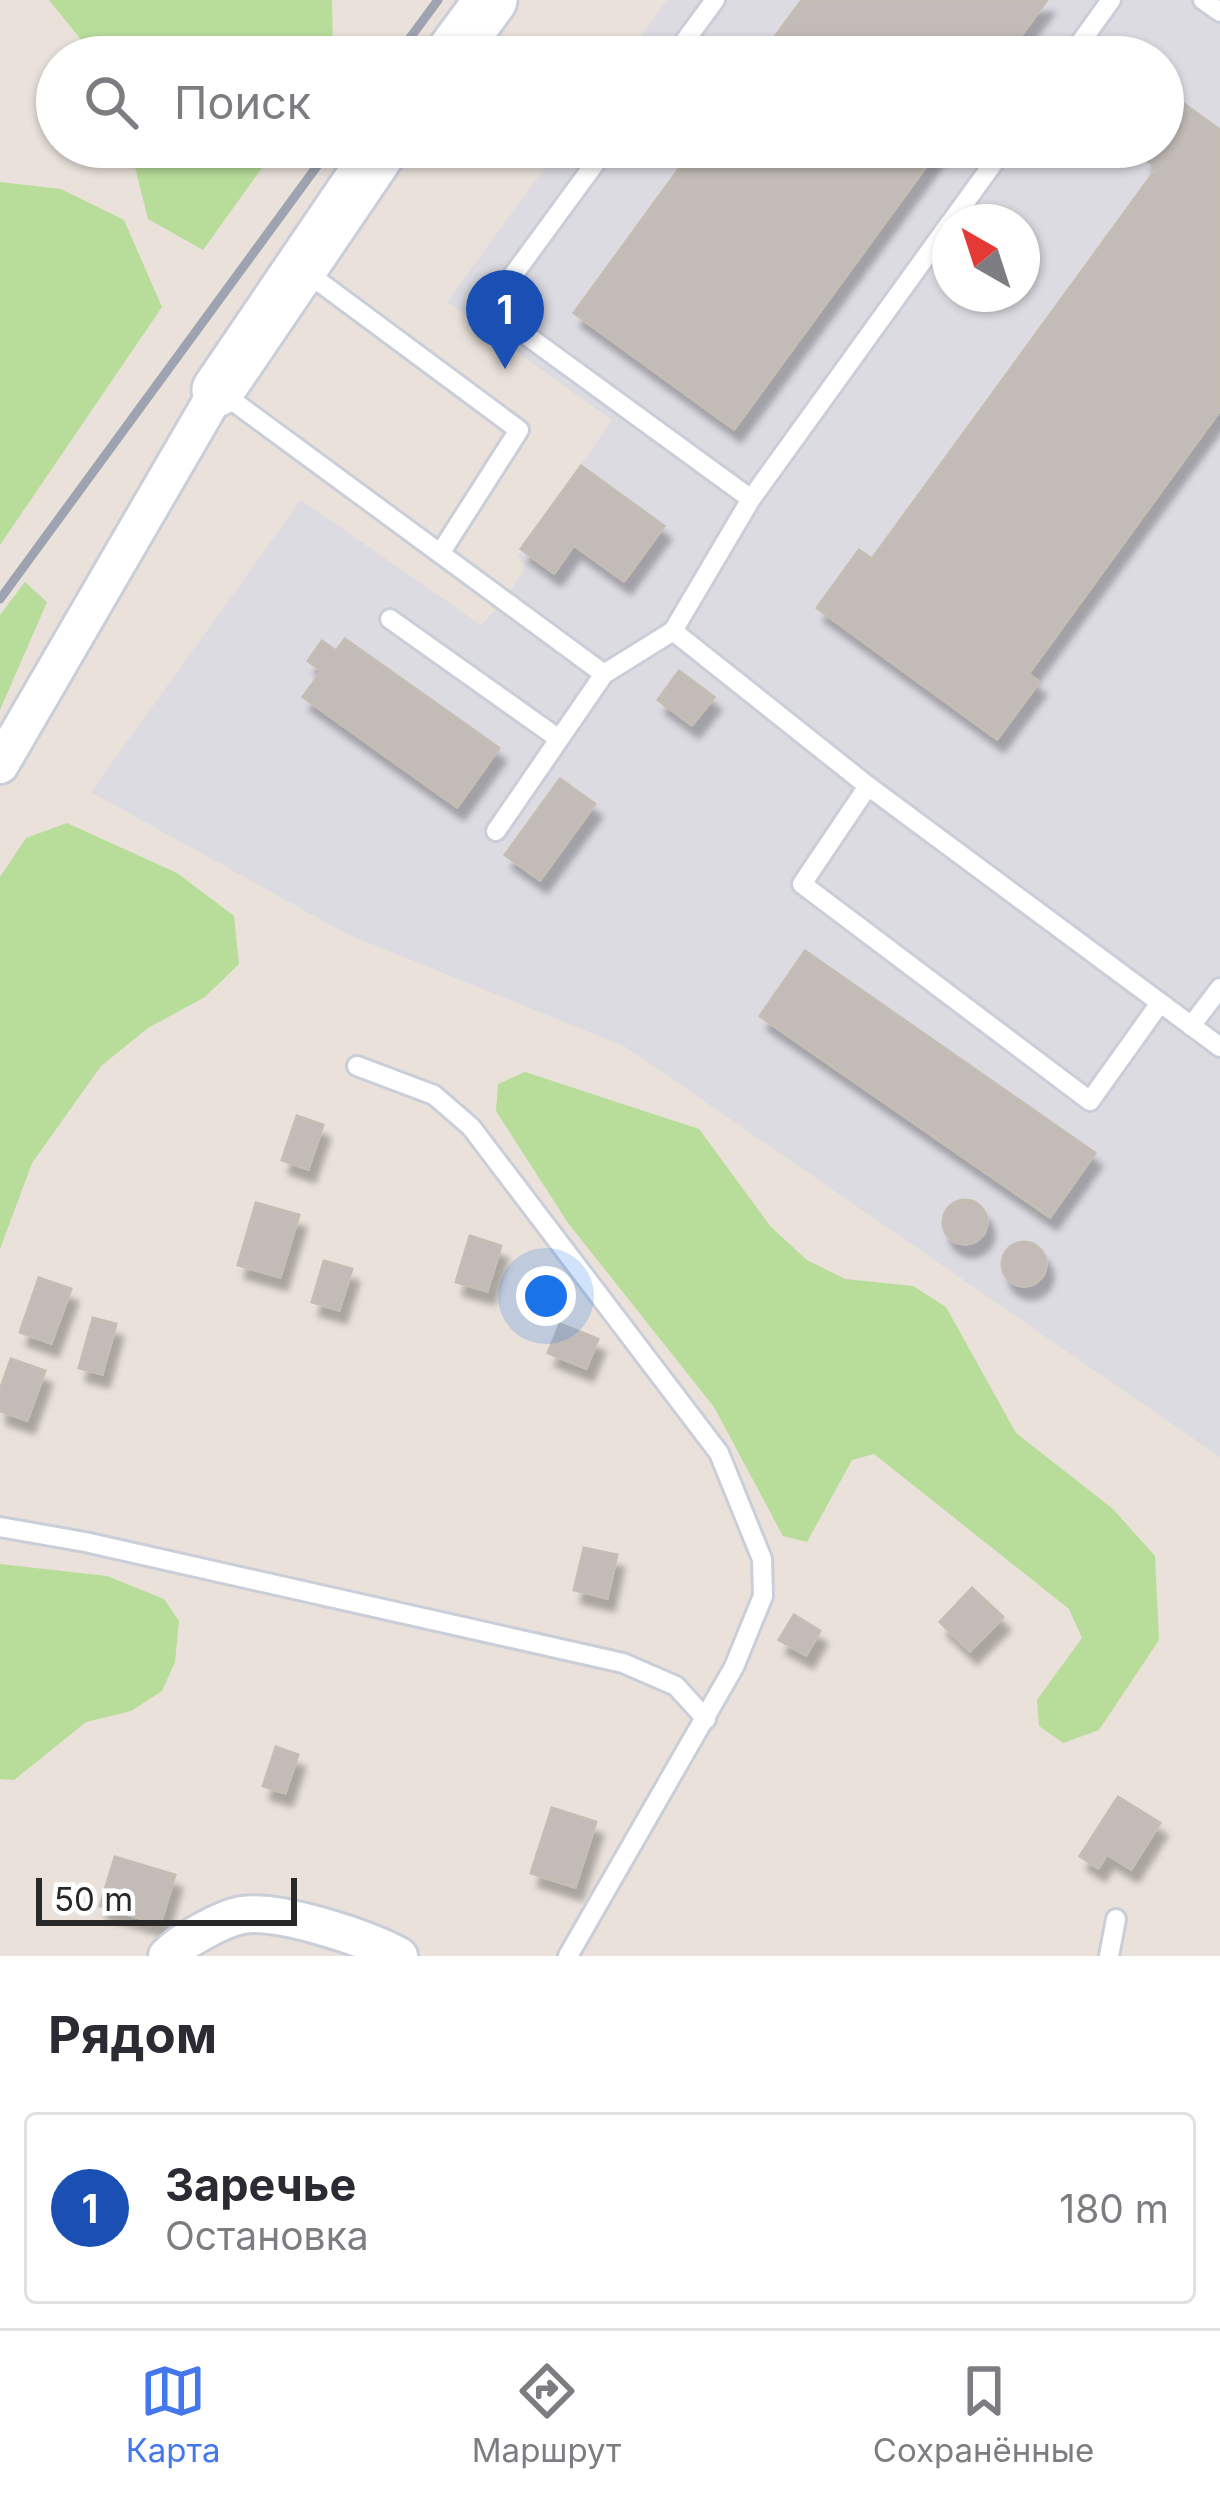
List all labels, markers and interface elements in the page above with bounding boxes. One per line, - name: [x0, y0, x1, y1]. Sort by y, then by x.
- search box: [36, 36, 1184, 168]
- icon: search: [78, 69, 144, 135]
- text: Поиск: [174, 75, 311, 130]
- north arrow: [932, 204, 1040, 312]
- pin: 1: [466, 270, 544, 369]
- your location: [516, 1266, 576, 1326]
- scale bar: [36, 1872, 297, 1925]
- text: 50 m: [54, 1879, 133, 1919]
- text: Рядом: [48, 2004, 217, 2065]
- text: Заречье: [165, 2157, 356, 2212]
- text: 1: [82, 2185, 98, 2232]
- text: 180 m: [1059, 2185, 1169, 2232]
- text: Остановка: [165, 2212, 369, 2259]
- tab: Карта: [126, 2358, 220, 2470]
- tab: Маршрут: [472, 2358, 621, 2470]
- tab: Сохранённые: [873, 2358, 1094, 2470]

